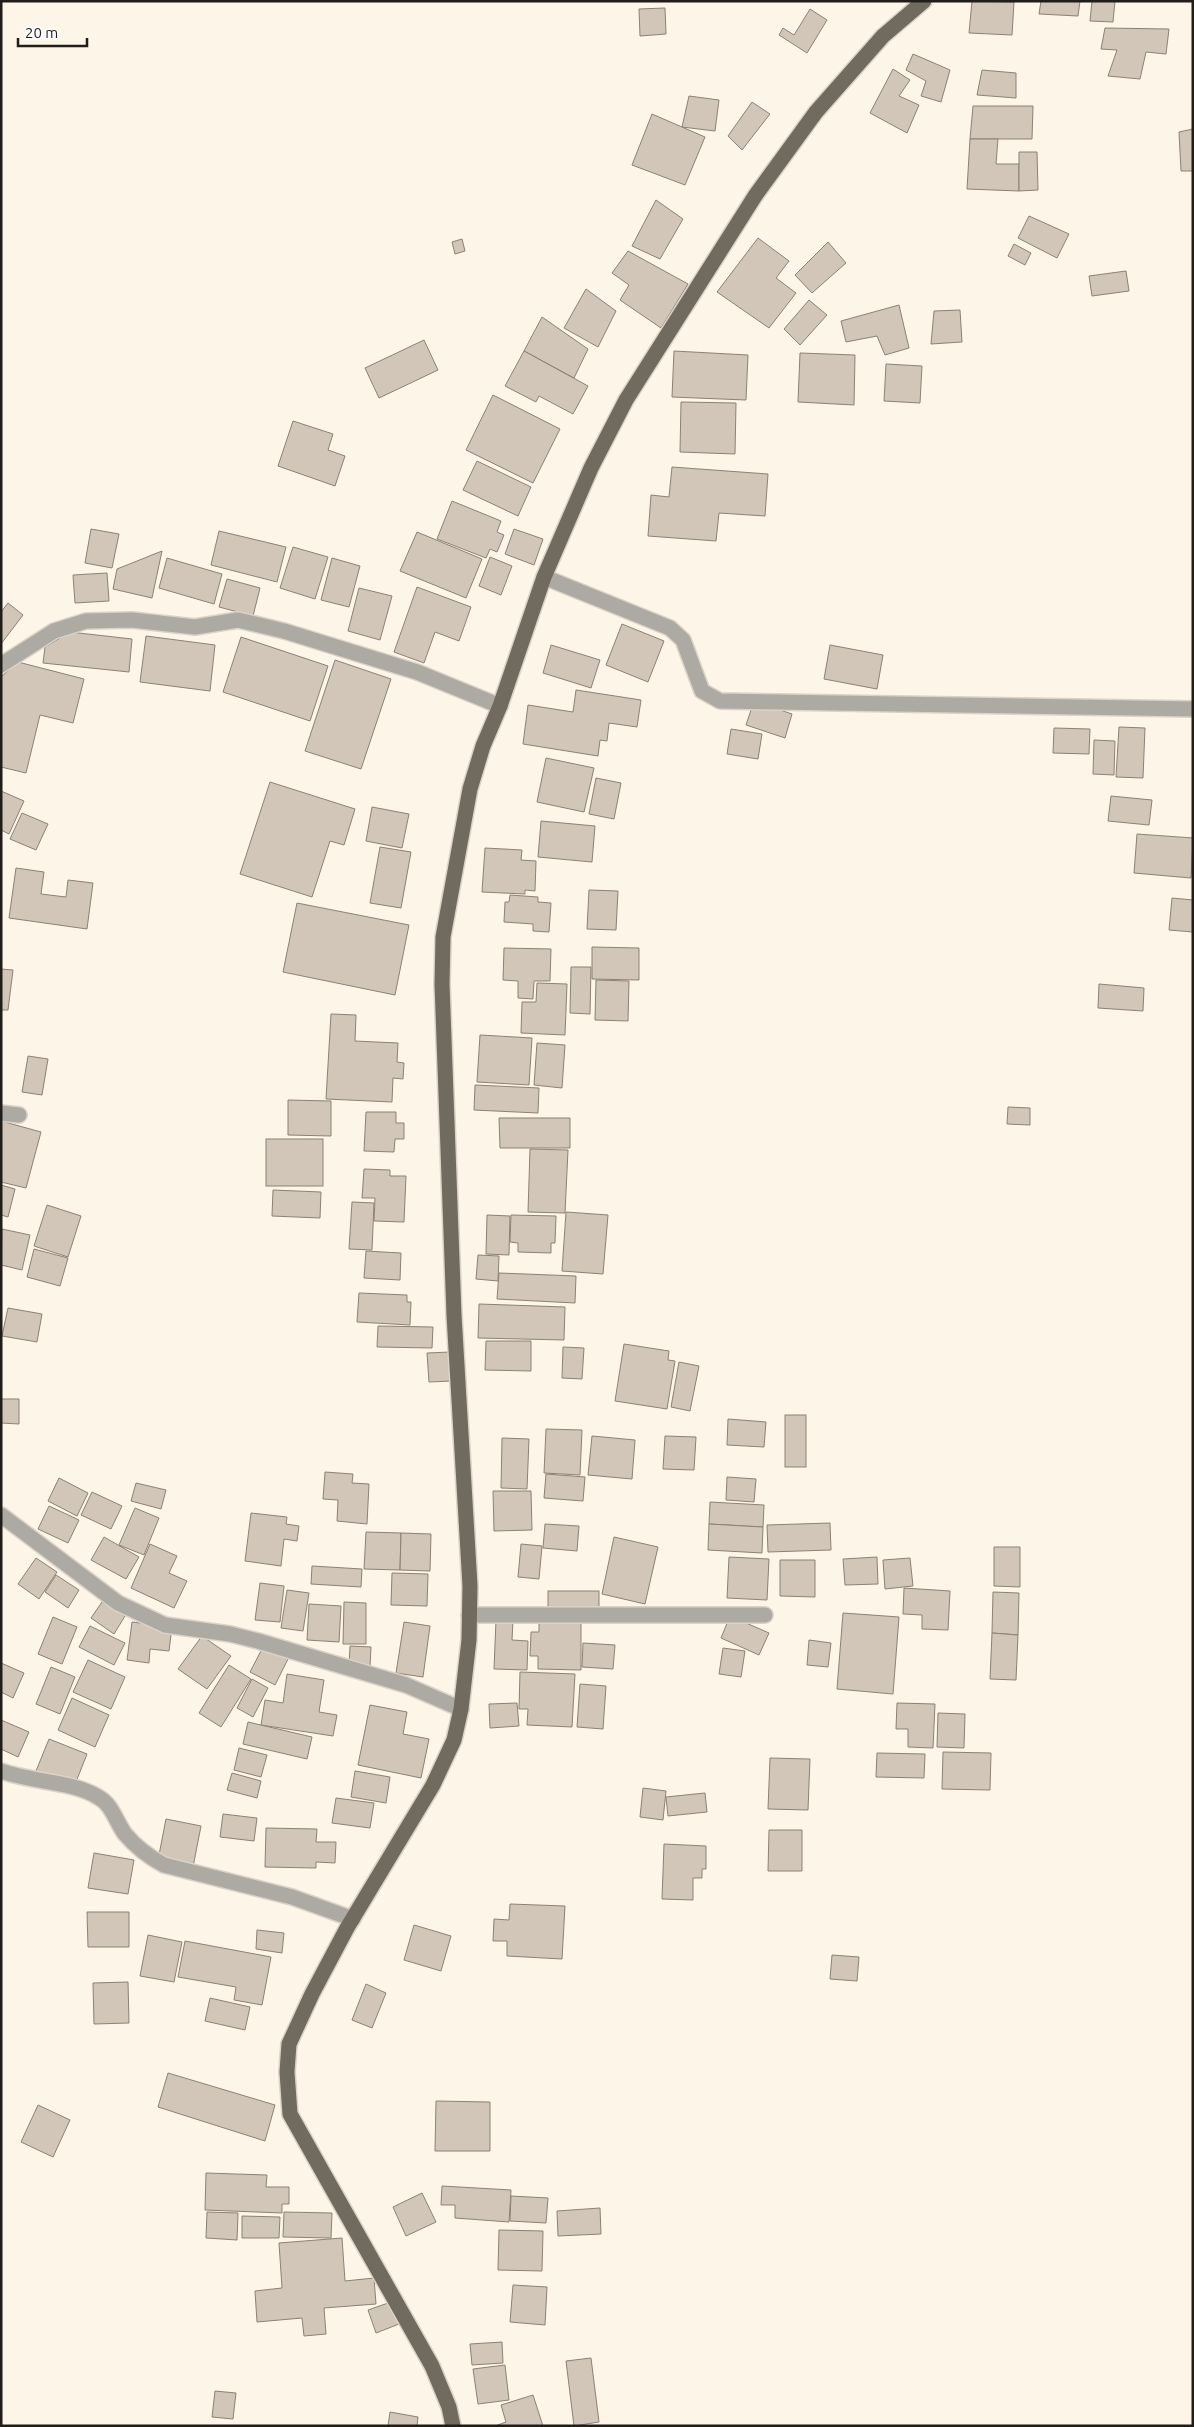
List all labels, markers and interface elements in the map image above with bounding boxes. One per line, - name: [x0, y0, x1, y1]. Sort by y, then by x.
- scale bar: [18, 15, 86, 47]
- text: 20 m: [25, 24, 58, 41]

